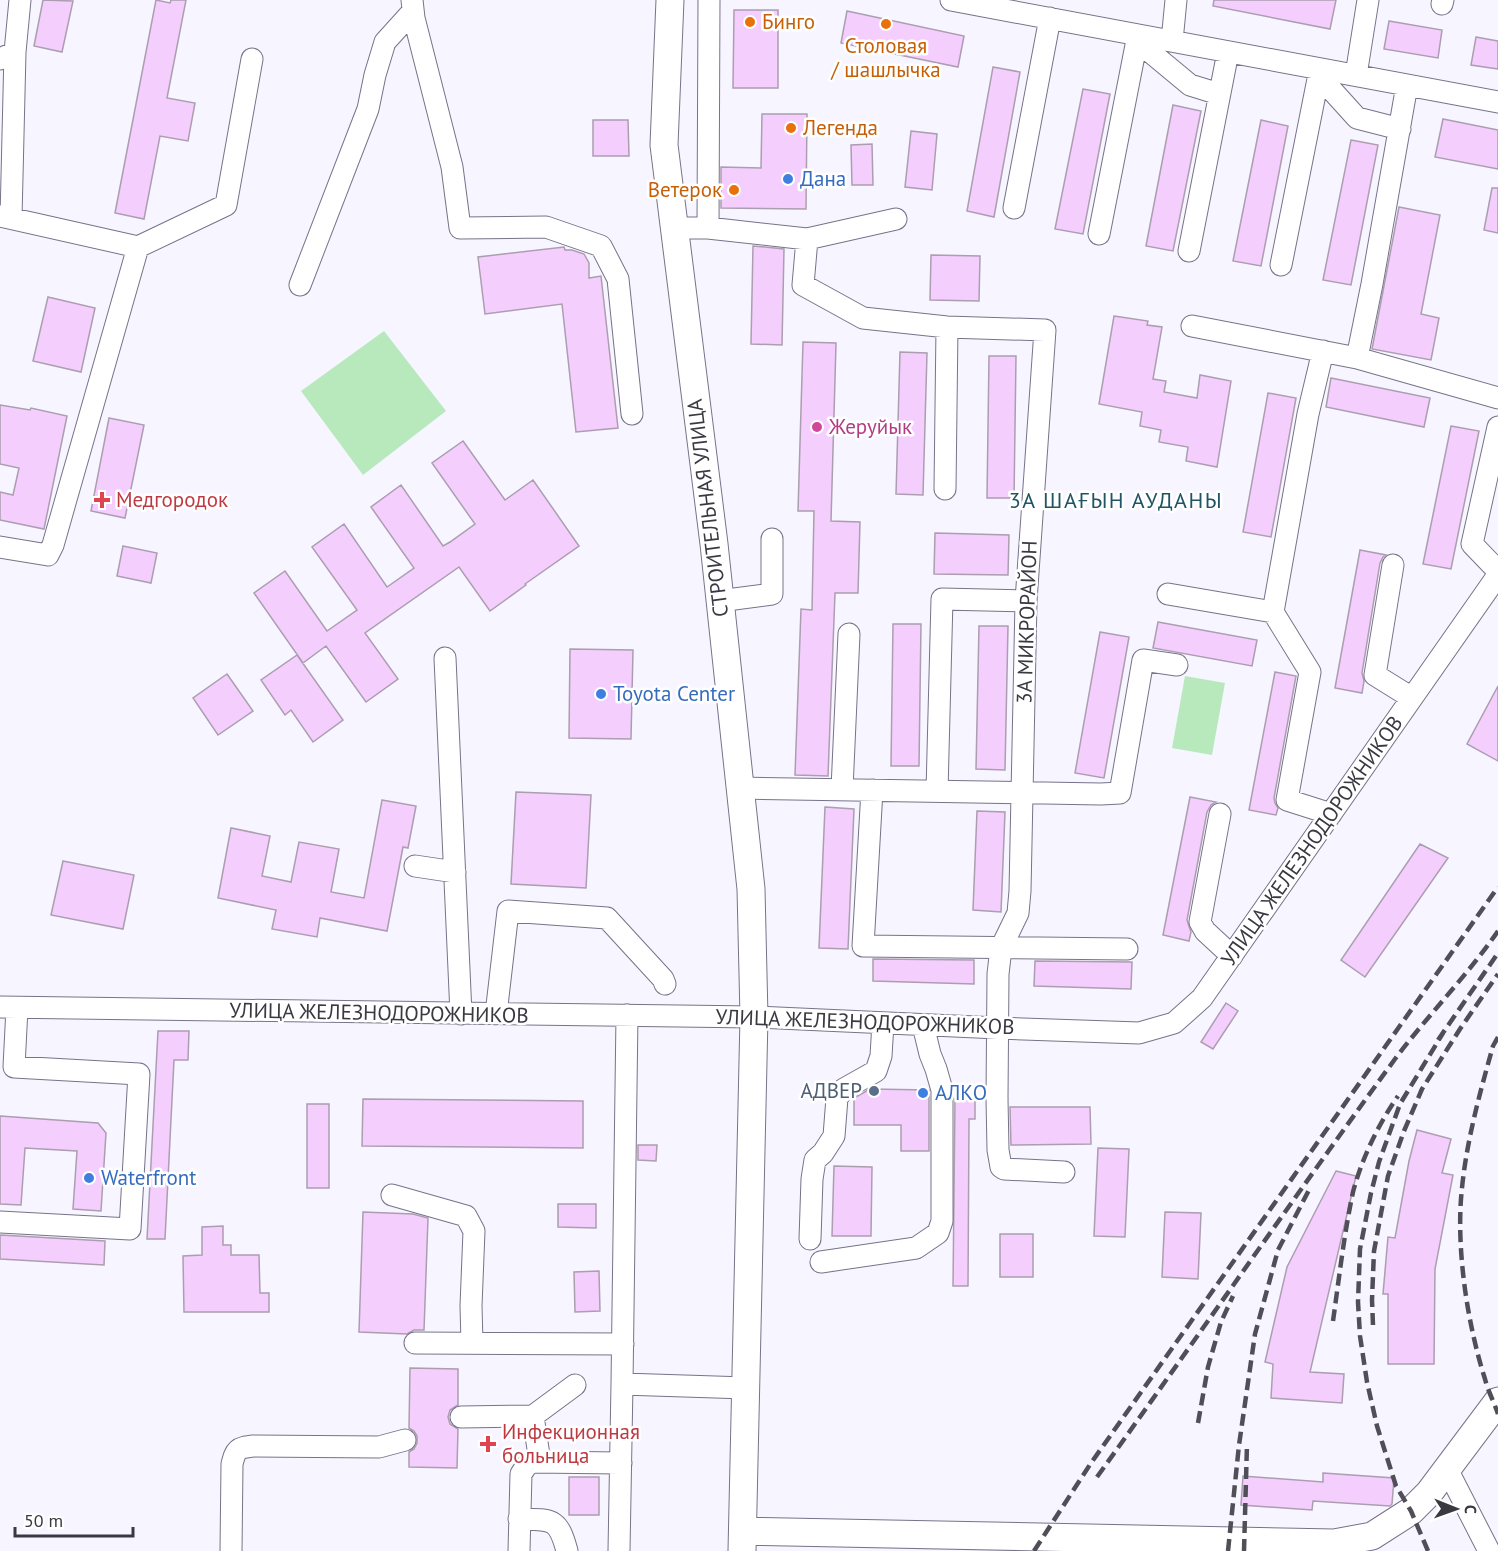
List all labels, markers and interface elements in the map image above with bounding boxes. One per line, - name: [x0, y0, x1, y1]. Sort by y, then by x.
- place label: Бинго: [762, 8, 815, 35]
- marker: Бинго: [743, 15, 757, 29]
- marker: Столовая / шашлычка: [879, 17, 893, 31]
- place label: Столовая / шашлычка: [830, 32, 941, 83]
- place label: Легенда: [802, 114, 878, 141]
- marker: Легенда: [784, 121, 798, 135]
- place label: Дана: [800, 165, 846, 192]
- marker: Дана: [781, 172, 795, 186]
- place label: Ветерок: [648, 176, 722, 203]
- marker: Ветерок: [727, 183, 741, 197]
- street label: СТРОИТЕЛЬНАЯ УЛИЦА: [681, 397, 734, 619]
- place label: Жеруйык: [828, 413, 912, 440]
- marker: Жеруйык: [810, 420, 824, 434]
- place label: Медгородок: [116, 486, 228, 513]
- district label: 3А ШАҒЫН АУДАНЫ: [1009, 486, 1223, 514]
- marker: Медгородок: [93, 491, 111, 509]
- street label: 3А МИКРОРАЙОН: [1010, 540, 1043, 704]
- place label: Toyota Center: [613, 680, 735, 707]
- marker: Toyota Center: [594, 687, 608, 701]
- street label: УЛИЦА ЖЕЛЕЗНОДОРОЖНИКОВ: [1215, 710, 1408, 971]
- street label: УЛИЦА ЖЕЛЕЗНОДОРОЖНИКОВ: [229, 996, 529, 1029]
- street label: УЛИЦА ЖЕЛЕЗНОДОРОЖНИКОВ: [715, 1003, 1015, 1040]
- place label: АДВЕР: [801, 1077, 862, 1104]
- place label: АЛКО: [935, 1079, 987, 1106]
- marker: АДВЕР: [867, 1084, 881, 1098]
- marker: АЛКО: [916, 1086, 930, 1100]
- place label: Waterfront: [101, 1164, 196, 1191]
- marker: Waterfront: [82, 1171, 96, 1185]
- place label: Инфекционная больница: [502, 1418, 640, 1469]
- marker: Инфекционная больница: [479, 1435, 497, 1453]
- north arrow: [1426, 1479, 1486, 1539]
- scale bar: [15, 1500, 134, 1538]
- text: С: [1461, 1505, 1481, 1514]
- text: 50 m: [24, 1509, 63, 1532]

